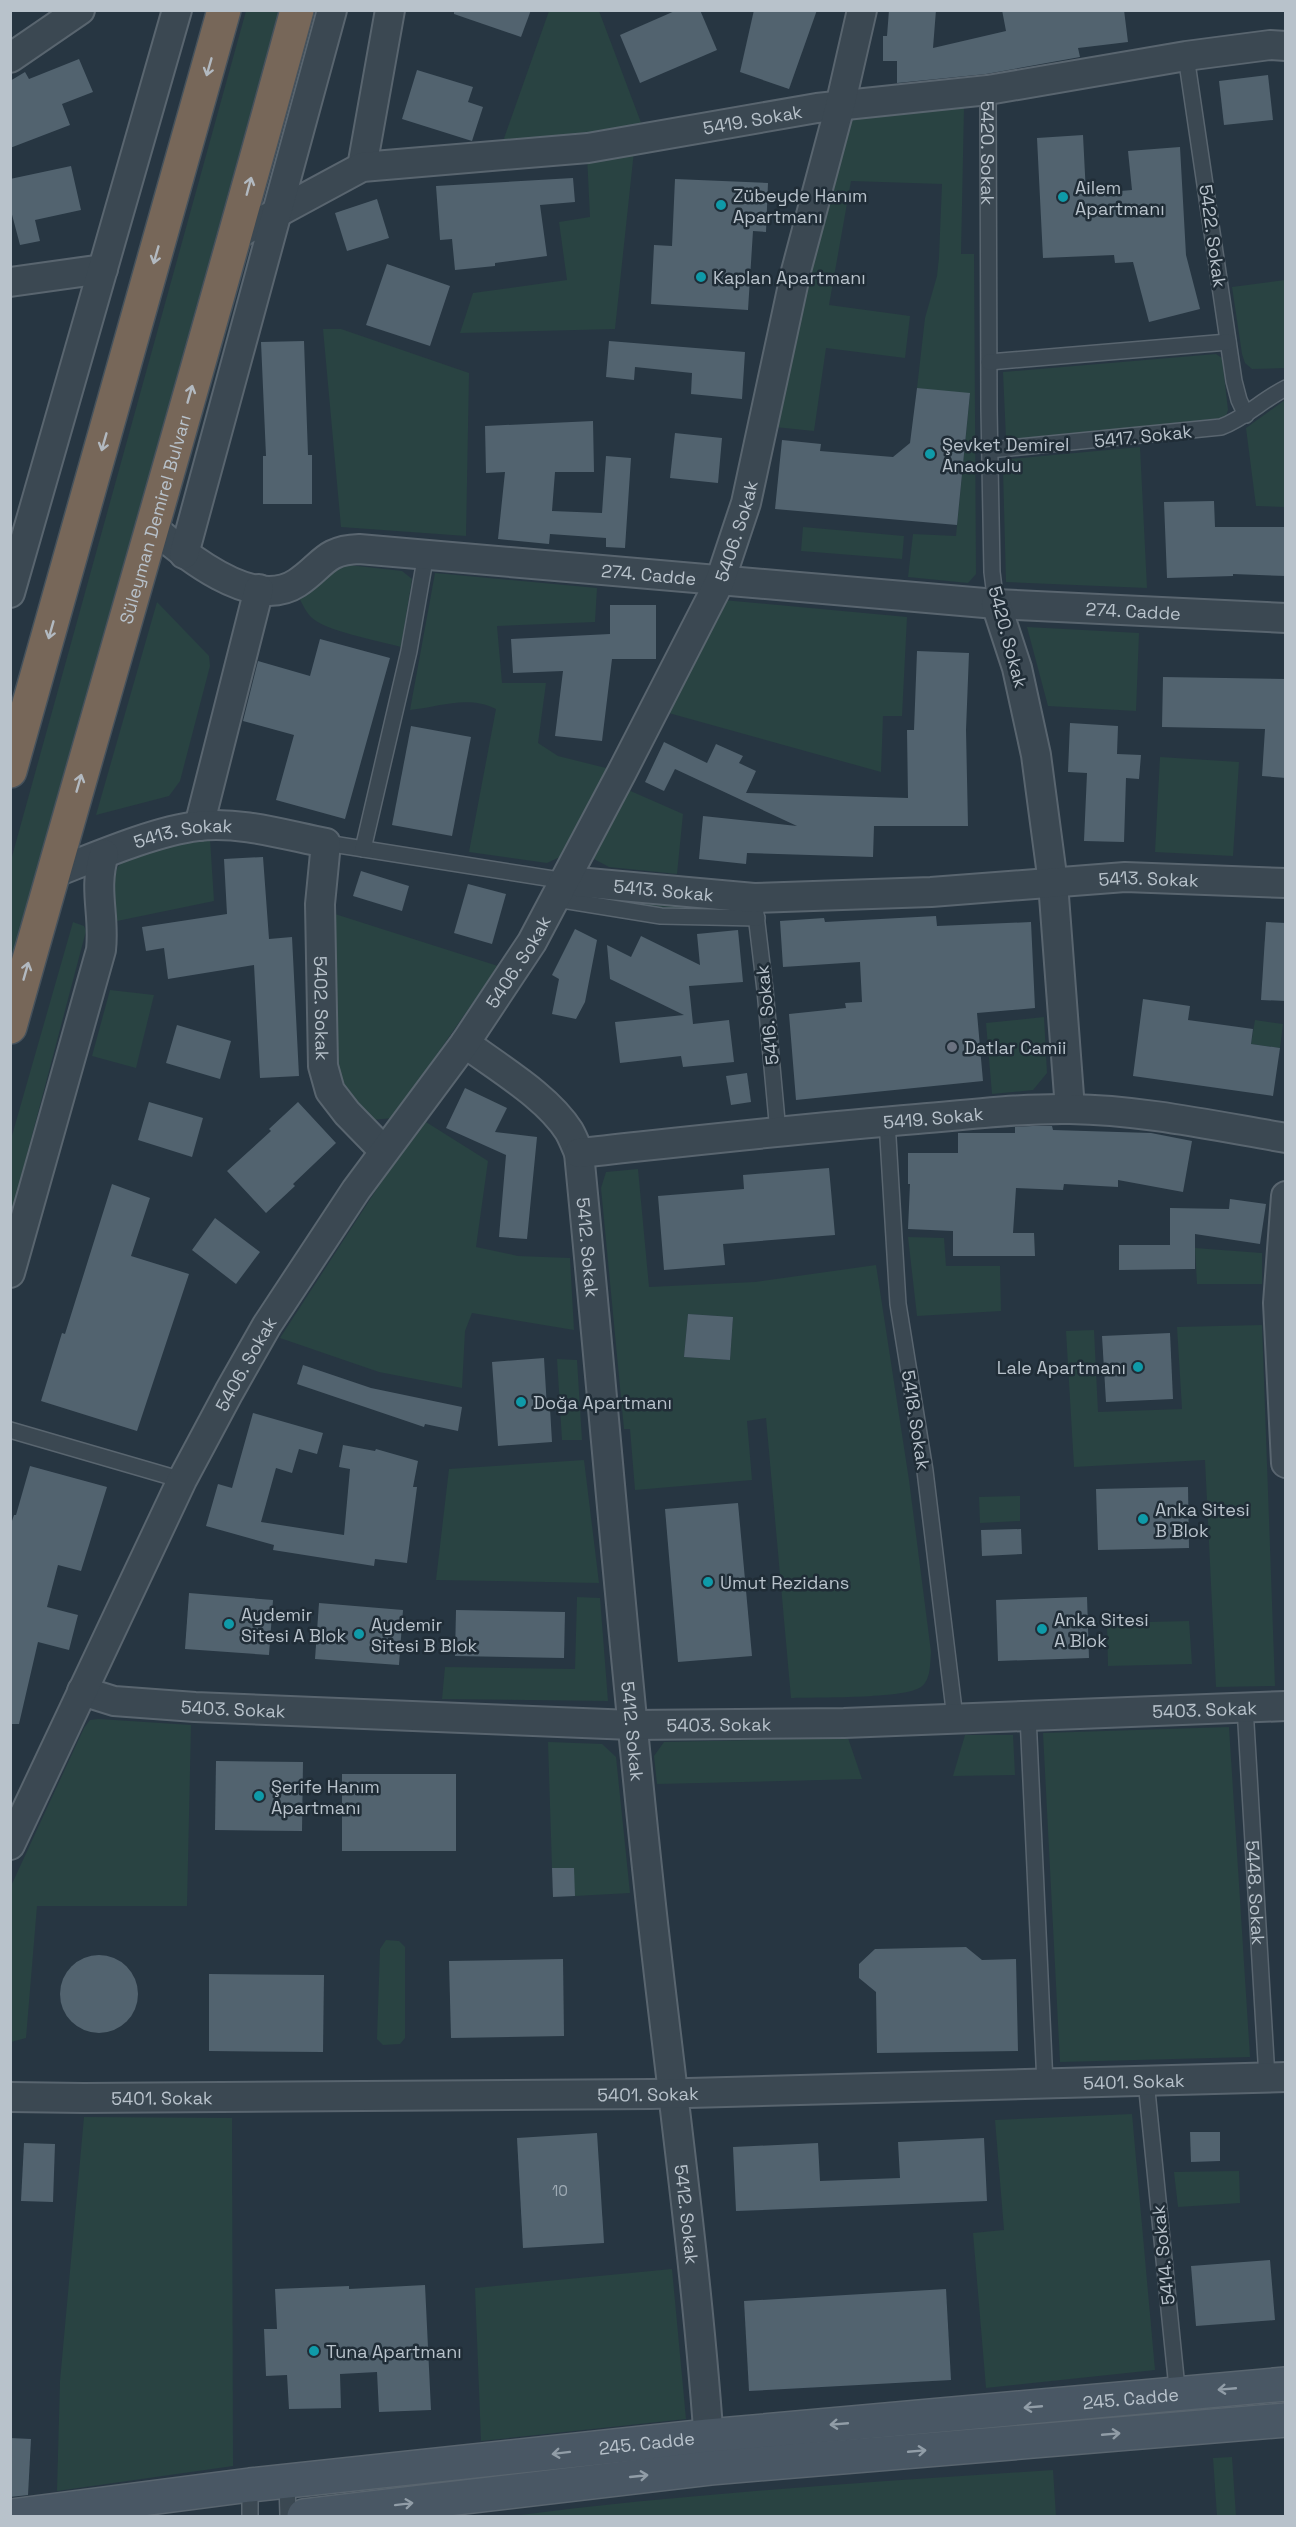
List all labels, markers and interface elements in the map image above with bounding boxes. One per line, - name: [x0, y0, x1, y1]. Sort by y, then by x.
- one-way arrow: [202, 57, 214, 76]
- street label: 5419. Sokak: [701, 99, 804, 139]
- street label: 5420. Sokak: [977, 101, 1000, 206]
- place label: Ailem Apartmanı: [1075, 176, 1165, 220]
- one-way arrow: [244, 177, 255, 196]
- street label: 5422. Sokak: [1194, 183, 1232, 289]
- place label: Zübeyde Hanım Apartmanı: [733, 184, 868, 228]
- marker: Ailem Apartmanı: [1056, 190, 1070, 204]
- marker: Zübeyde Hanım Apartmanı: [714, 198, 728, 212]
- one-way arrow: [150, 245, 161, 264]
- place label: Kaplan Apartmanı: [713, 266, 866, 289]
- marker: Kaplan Apartmanı: [694, 270, 708, 284]
- one-way arrow: [184, 385, 196, 404]
- street label: Süleyman Demirel Bulvarı: [114, 412, 195, 627]
- street label: 5417. Sokak: [1093, 419, 1193, 453]
- one-way arrow: [97, 433, 109, 452]
- place label: Şevket Demirel Anaokulu: [942, 433, 1069, 477]
- marker: Şevket Demirel Anaokulu: [923, 447, 937, 461]
- street label: 5406. Sokak: [709, 478, 762, 584]
- street label: 274. Cadde: [600, 558, 697, 590]
- street label: 5420. Sokak: [983, 584, 1033, 691]
- street label: 274. Cadde: [1085, 597, 1181, 624]
- one-way arrow: [45, 620, 56, 639]
- one-way arrow: [74, 774, 85, 793]
- street label: 5413. Sokak: [131, 813, 233, 853]
- street label: 5413. Sokak: [1098, 865, 1199, 891]
- street label: 5413. Sokak: [613, 874, 715, 906]
- street label: 5406. Sokak: [480, 911, 556, 1012]
- street label: 5402. Sokak: [309, 956, 334, 1061]
- one-way arrow: [21, 962, 32, 981]
- street label: 5416. Sokak: [750, 964, 784, 1066]
- place label: Datlar Camii: [964, 1036, 1066, 1059]
- marker: Datlar Camii: [945, 1040, 959, 1054]
- street label: 5419. Sokak: [882, 1102, 985, 1133]
- street label: 5412. Sokak: [572, 1196, 604, 1299]
- street label: 5406. Sokak: [210, 1312, 281, 1415]
- place label: Lale Apartmanı: [997, 1356, 1126, 1379]
- marker: Lale Apartmanı: [1131, 1360, 1145, 1374]
- street label: 5418. Sokak: [897, 1369, 935, 1472]
- place label: Doğa Apartmanı: [533, 1391, 672, 1414]
- marker: Doğa Apartmanı: [514, 1395, 528, 1409]
- place label: Anka Sitesi B Blok: [1155, 1498, 1250, 1542]
- marker: Anka Sitesi B Blok: [1136, 1512, 1150, 1526]
- place label: Umut Rezidans: [720, 1571, 849, 1594]
- marker: Umut Rezidans: [701, 1575, 715, 1589]
- place label: Aydemir Sitesi A Blok: [241, 1603, 346, 1647]
- place label: Anka Sitesi A Blok: [1054, 1608, 1149, 1652]
- place label: Aydemir Sitesi B Blok: [371, 1613, 478, 1657]
- marker: Aydemir Sitesi A Blok: [222, 1617, 236, 1631]
- marker: Anka Sitesi A Blok: [1035, 1622, 1049, 1636]
- marker: Aydemir Sitesi B Blok: [352, 1627, 366, 1641]
- street label: 5412. Sokak: [617, 1680, 649, 1783]
- street label: 5403. Sokak: [180, 1694, 286, 1722]
- street label: 5403. Sokak: [1152, 1696, 1258, 1723]
- street label: 5403. Sokak: [666, 1712, 772, 1736]
- place label: Şerife Hanım Apartmanı: [271, 1775, 380, 1819]
- marker: Şerife Hanım Apartmanı: [252, 1789, 266, 1803]
- street label: 5448. Sokak: [1241, 1840, 1271, 1946]
- street label: 5401. Sokak: [1083, 2068, 1185, 2094]
- street label: 5401. Sokak: [597, 2081, 699, 2106]
- street label: 5401. Sokak: [111, 2086, 213, 2109]
- street label: 5412. Sokak: [670, 2163, 704, 2266]
- house number: 10: [552, 2181, 568, 2200]
- street label: 5414. Sokak: [1146, 2203, 1180, 2306]
- place label: Tuna Apartmanı: [326, 2340, 462, 2363]
- marker: Tuna Apartmanı: [307, 2344, 321, 2358]
- street label: 245. Cadde: [1082, 2382, 1180, 2414]
- one-way arrow: [1218, 2384, 1238, 2395]
- one-way arrow: [1024, 2402, 1043, 2413]
- one-way arrow: [829, 2419, 849, 2430]
- street label: 245. Cadde: [598, 2426, 696, 2459]
- one-way arrow: [1101, 2429, 1121, 2440]
- one-way arrow: [907, 2445, 927, 2456]
- one-way arrow: [552, 2447, 572, 2458]
- one-way arrow: [629, 2471, 649, 2482]
- one-way arrow: [393, 2498, 413, 2509]

